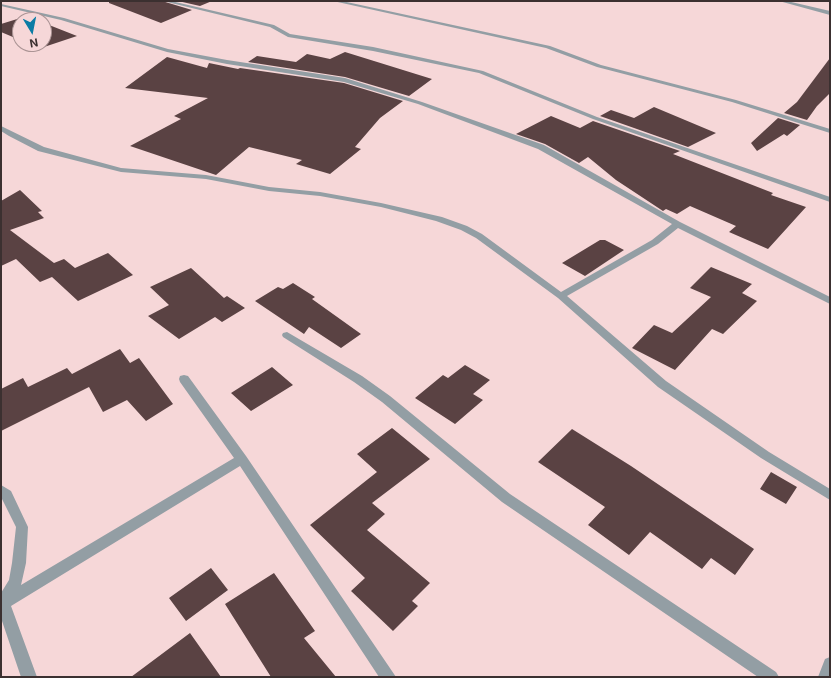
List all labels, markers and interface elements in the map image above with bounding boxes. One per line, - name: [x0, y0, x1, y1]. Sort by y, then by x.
- north arrow: [12, 12, 52, 52]
- text: N: [29, 35, 39, 50]

